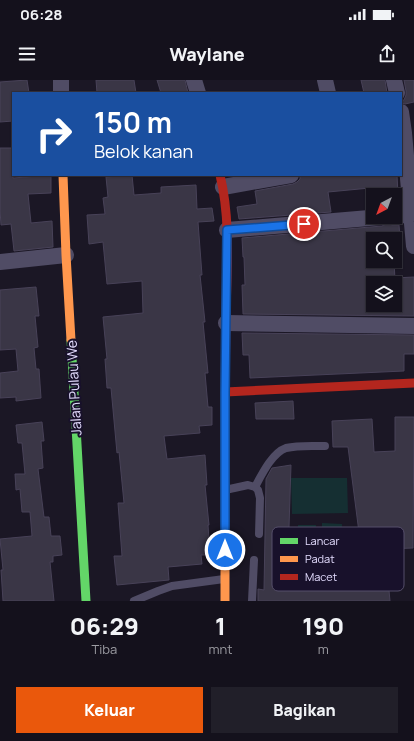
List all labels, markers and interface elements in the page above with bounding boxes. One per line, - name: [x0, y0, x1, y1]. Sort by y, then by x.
- text: 06:28: [20, 4, 62, 25]
- text: Waylane: [169, 42, 245, 66]
- icon: menu: [16, 43, 38, 65]
- icon: share: [376, 43, 398, 65]
- text: 150 m: [94, 103, 172, 141]
- icon: right: [28, 108, 80, 160]
- text: Belok kanan: [94, 139, 193, 163]
- north arrow: [366, 188, 402, 224]
- map controls: [366, 188, 402, 312]
- pin: [287, 207, 321, 241]
- icon: arrive: [293, 213, 315, 235]
- button: search: [366, 232, 402, 268]
- button: layers: [366, 276, 402, 312]
- street label: Jalan Pulau We: [62, 340, 85, 436]
- legend: [272, 527, 404, 591]
- position arrow: [204, 529, 246, 571]
- text: Lancar: [305, 533, 339, 548]
- text: Padat: [305, 551, 335, 566]
- text: Macet: [305, 569, 337, 584]
- text: 06:29: [70, 609, 139, 642]
- text: 1: [215, 609, 226, 642]
- text: 190: [302, 609, 344, 642]
- text: Tiba: [91, 640, 117, 658]
- text: mnt: [209, 640, 233, 658]
- text: m: [318, 640, 329, 658]
- button: Keluar: [16, 687, 203, 733]
- button: Bagikan: [211, 687, 398, 733]

